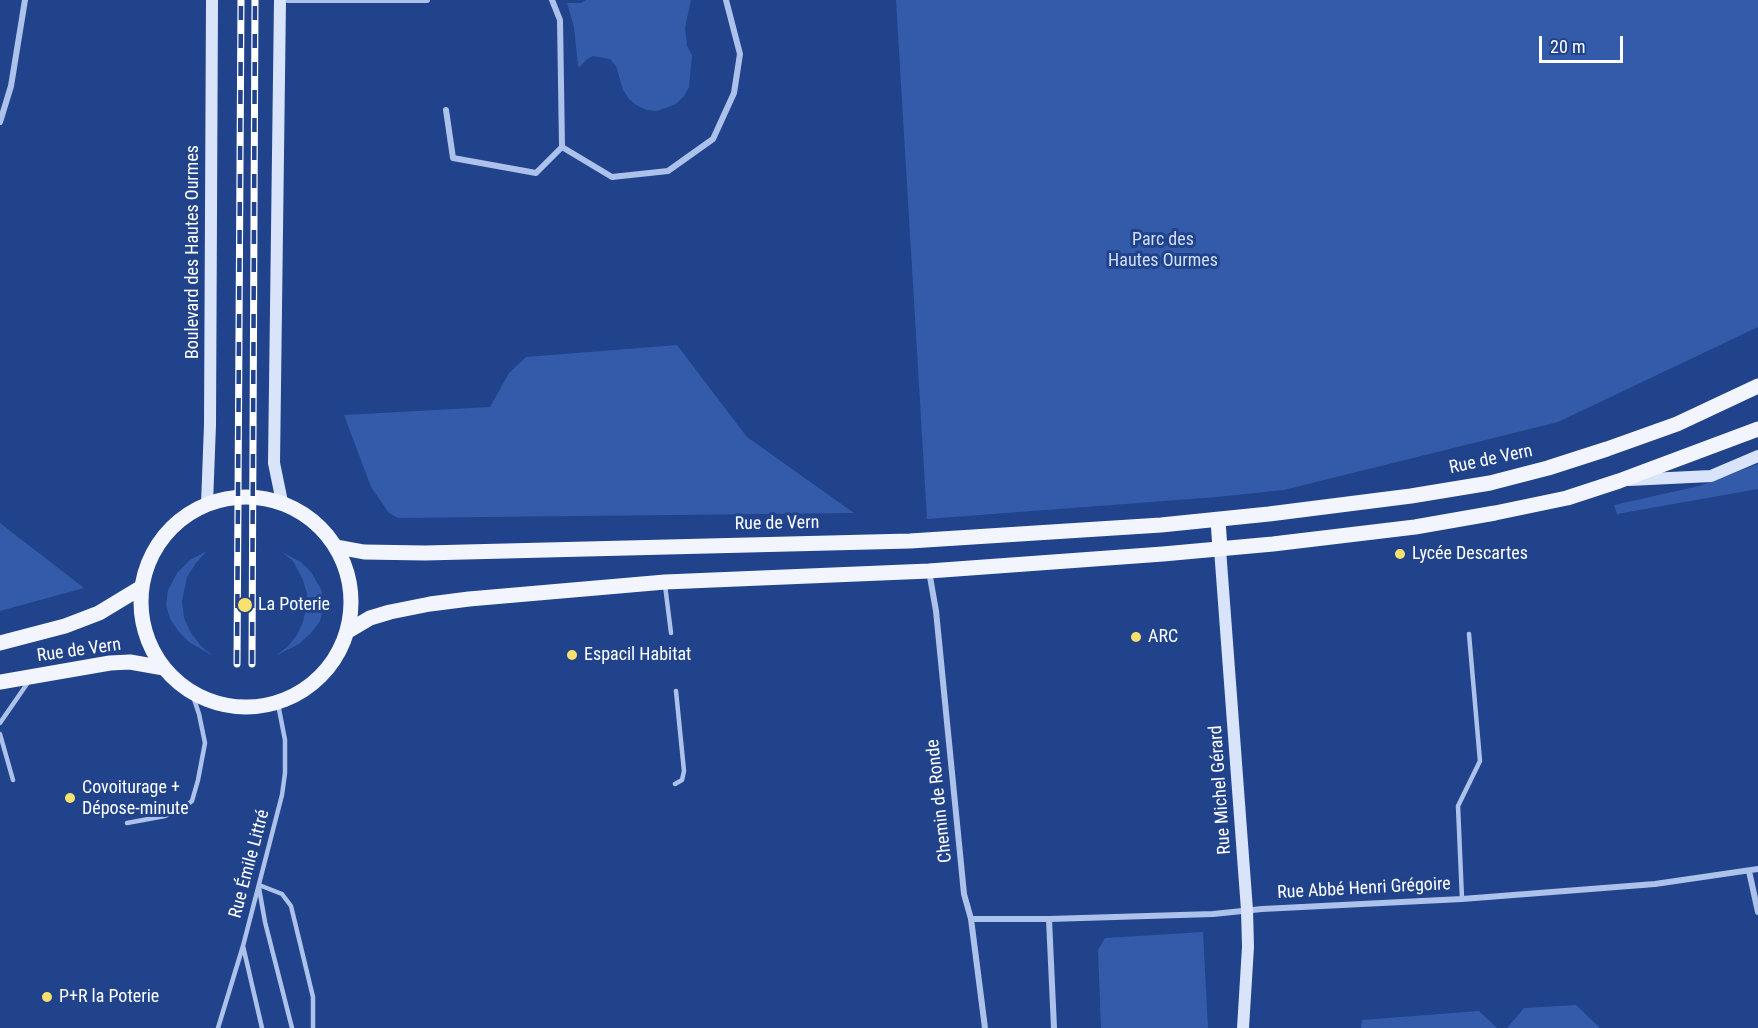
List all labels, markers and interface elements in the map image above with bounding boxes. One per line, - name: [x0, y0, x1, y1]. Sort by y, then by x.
- scale bar: [1542, 24, 1626, 62]
- text: 20 m: [1550, 36, 1585, 57]
- street label: Boulevard des Hautes Ourmes: [182, 145, 204, 359]
- park label: Parc des Hautes Ourmes: [1108, 229, 1218, 272]
- street label: Rue de Vern: [1447, 441, 1535, 479]
- street label: Rue de Vern: [734, 512, 820, 536]
- place label: Lycée Descartes: [1412, 543, 1528, 565]
- marker: Lycée Descartes: [1393, 547, 1407, 561]
- place label: La Poterie: [258, 594, 330, 616]
- marker: La Poterie: [236, 596, 254, 614]
- place label: ARC: [1148, 626, 1178, 648]
- marker: ARC: [1129, 630, 1143, 644]
- street label: Rue de Vern: [36, 634, 122, 668]
- place label: Espacil Habitat: [584, 644, 691, 666]
- marker: Espacil Habitat: [565, 648, 579, 662]
- street label: Rue Michel Gérard: [1206, 725, 1236, 855]
- street label: Chemin de Ronde: [923, 738, 957, 864]
- place label: Covoiturage + Dépose-minute: [82, 777, 189, 820]
- marker: Covoiturage + Dépose-minute: [63, 791, 77, 805]
- street label: Rue Émile Littré: [225, 807, 275, 921]
- street label: Rue Abbé Henri Grégoire: [1277, 874, 1451, 904]
- place label: P+R la Poterie: [59, 986, 159, 1008]
- marker: P+R la Poterie: [40, 990, 54, 1004]

